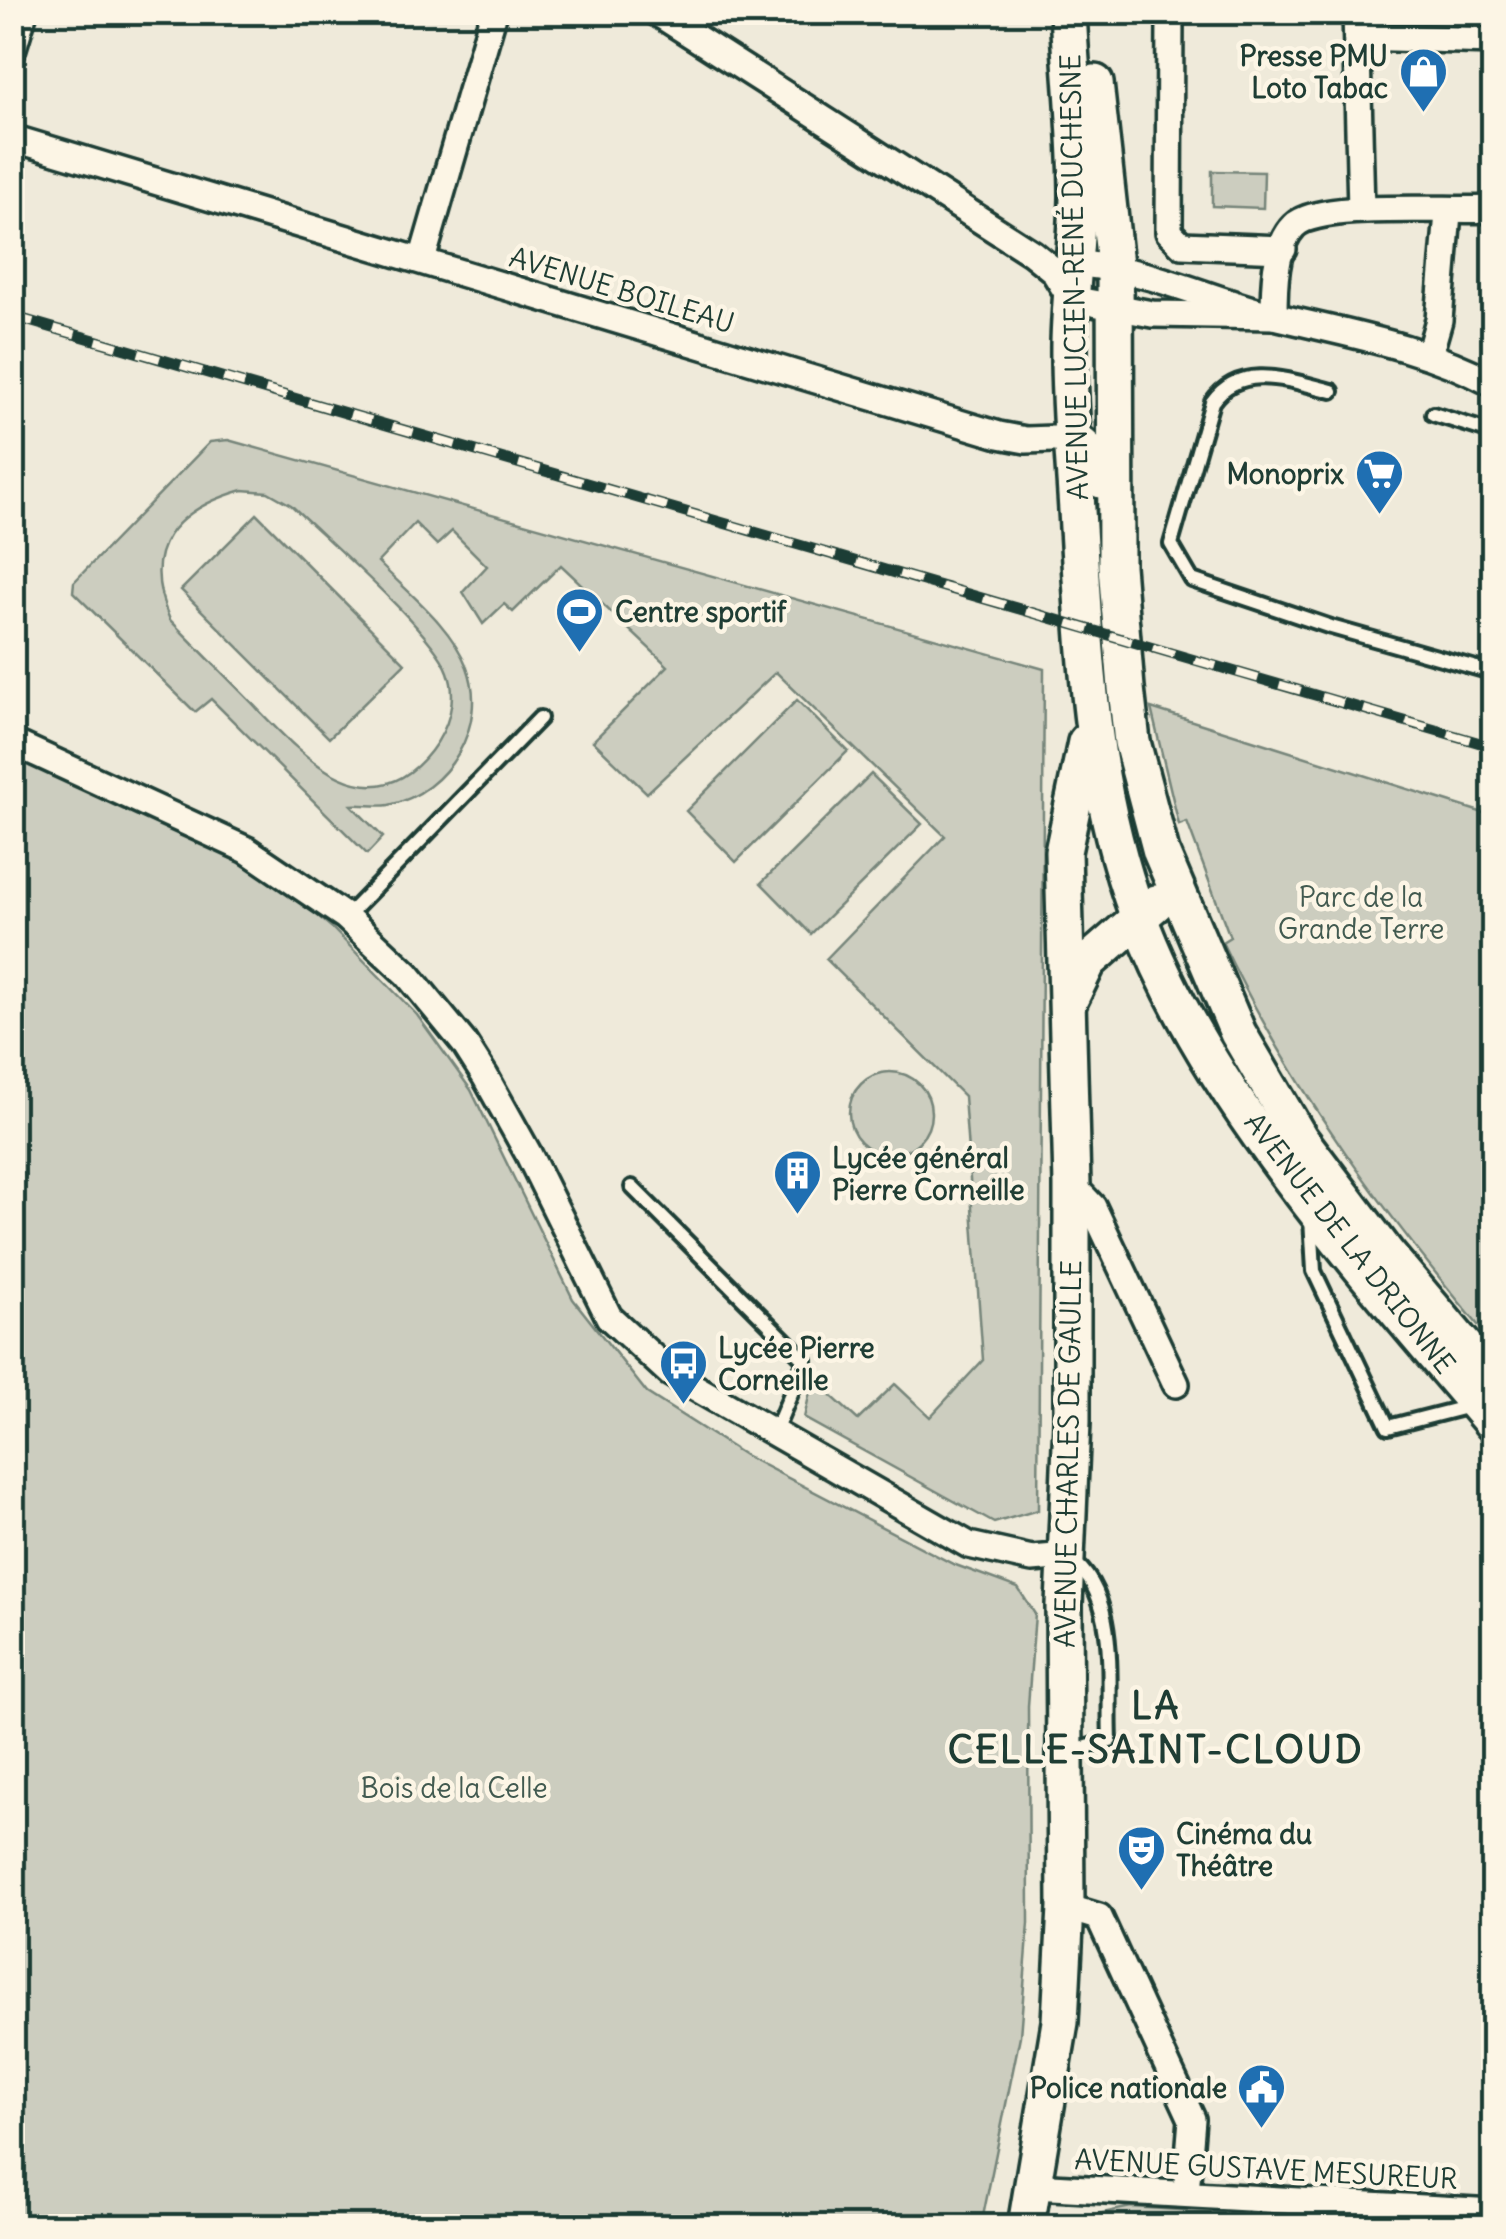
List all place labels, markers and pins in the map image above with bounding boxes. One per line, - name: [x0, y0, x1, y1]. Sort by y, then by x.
- place label: Presse PMU Loto Tabac: [1240, 38, 1388, 106]
- shop icon: Presse PMU Loto Tabac: [1397, 46, 1449, 114]
- supermarket icon: Monoprix: [1353, 448, 1405, 516]
- place label: Monoprix: [1226, 456, 1344, 492]
- sports icon: Centre sportif: [554, 586, 606, 654]
- place label: Centre sportif: [615, 594, 787, 630]
- place label: Lycée général Pierre Corneille: [832, 1140, 1024, 1208]
- building icon: Lycée général Pierre Corneille: [771, 1148, 823, 1216]
- place label: Lycée Pierre Corneille: [718, 1330, 875, 1398]
- bus stop icon: Lycée Pierre Corneille: [657, 1338, 709, 1406]
- place label: Cinéma du Théâtre: [1176, 1816, 1312, 1884]
- theatre icon: Cinéma du Théâtre: [1115, 1824, 1167, 1892]
- public building icon: Police nationale: [1236, 2062, 1288, 2130]
- place label: Police nationale: [1030, 2070, 1227, 2106]

